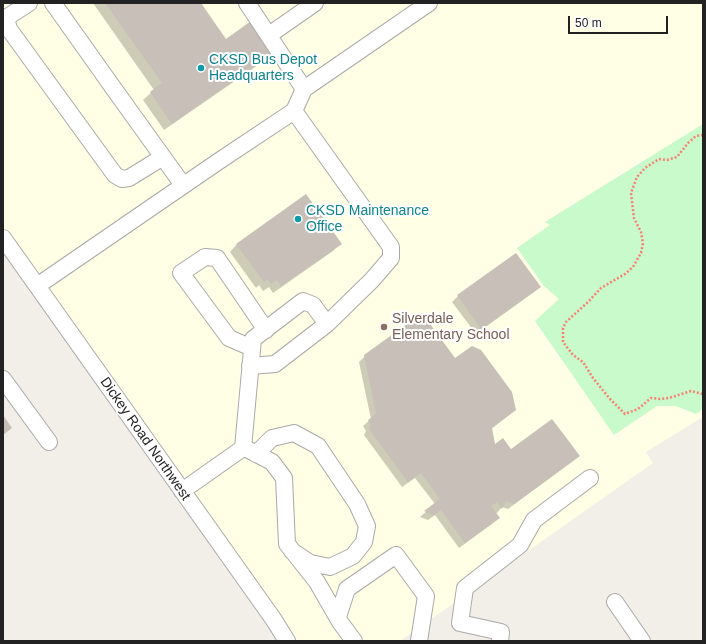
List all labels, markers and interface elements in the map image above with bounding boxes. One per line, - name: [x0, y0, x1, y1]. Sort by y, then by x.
- scale bar: [570, 8, 670, 34]
- text: 50 m: [575, 16, 602, 30]
- place label: CKSD Bus Depot Headquarters: [209, 52, 317, 84]
- marker: CKSD Bus Depot Headquarters: [196, 63, 206, 73]
- place label: CKSD Maintenance Office: [306, 203, 429, 236]
- marker: CKSD Maintenance Office: [293, 214, 303, 224]
- place label: Silverdale Elementary School: [392, 311, 510, 344]
- marker: Silverdale Elementary School: [379, 322, 389, 332]
- street label: Dickey Road Northwest: [96, 374, 194, 504]

